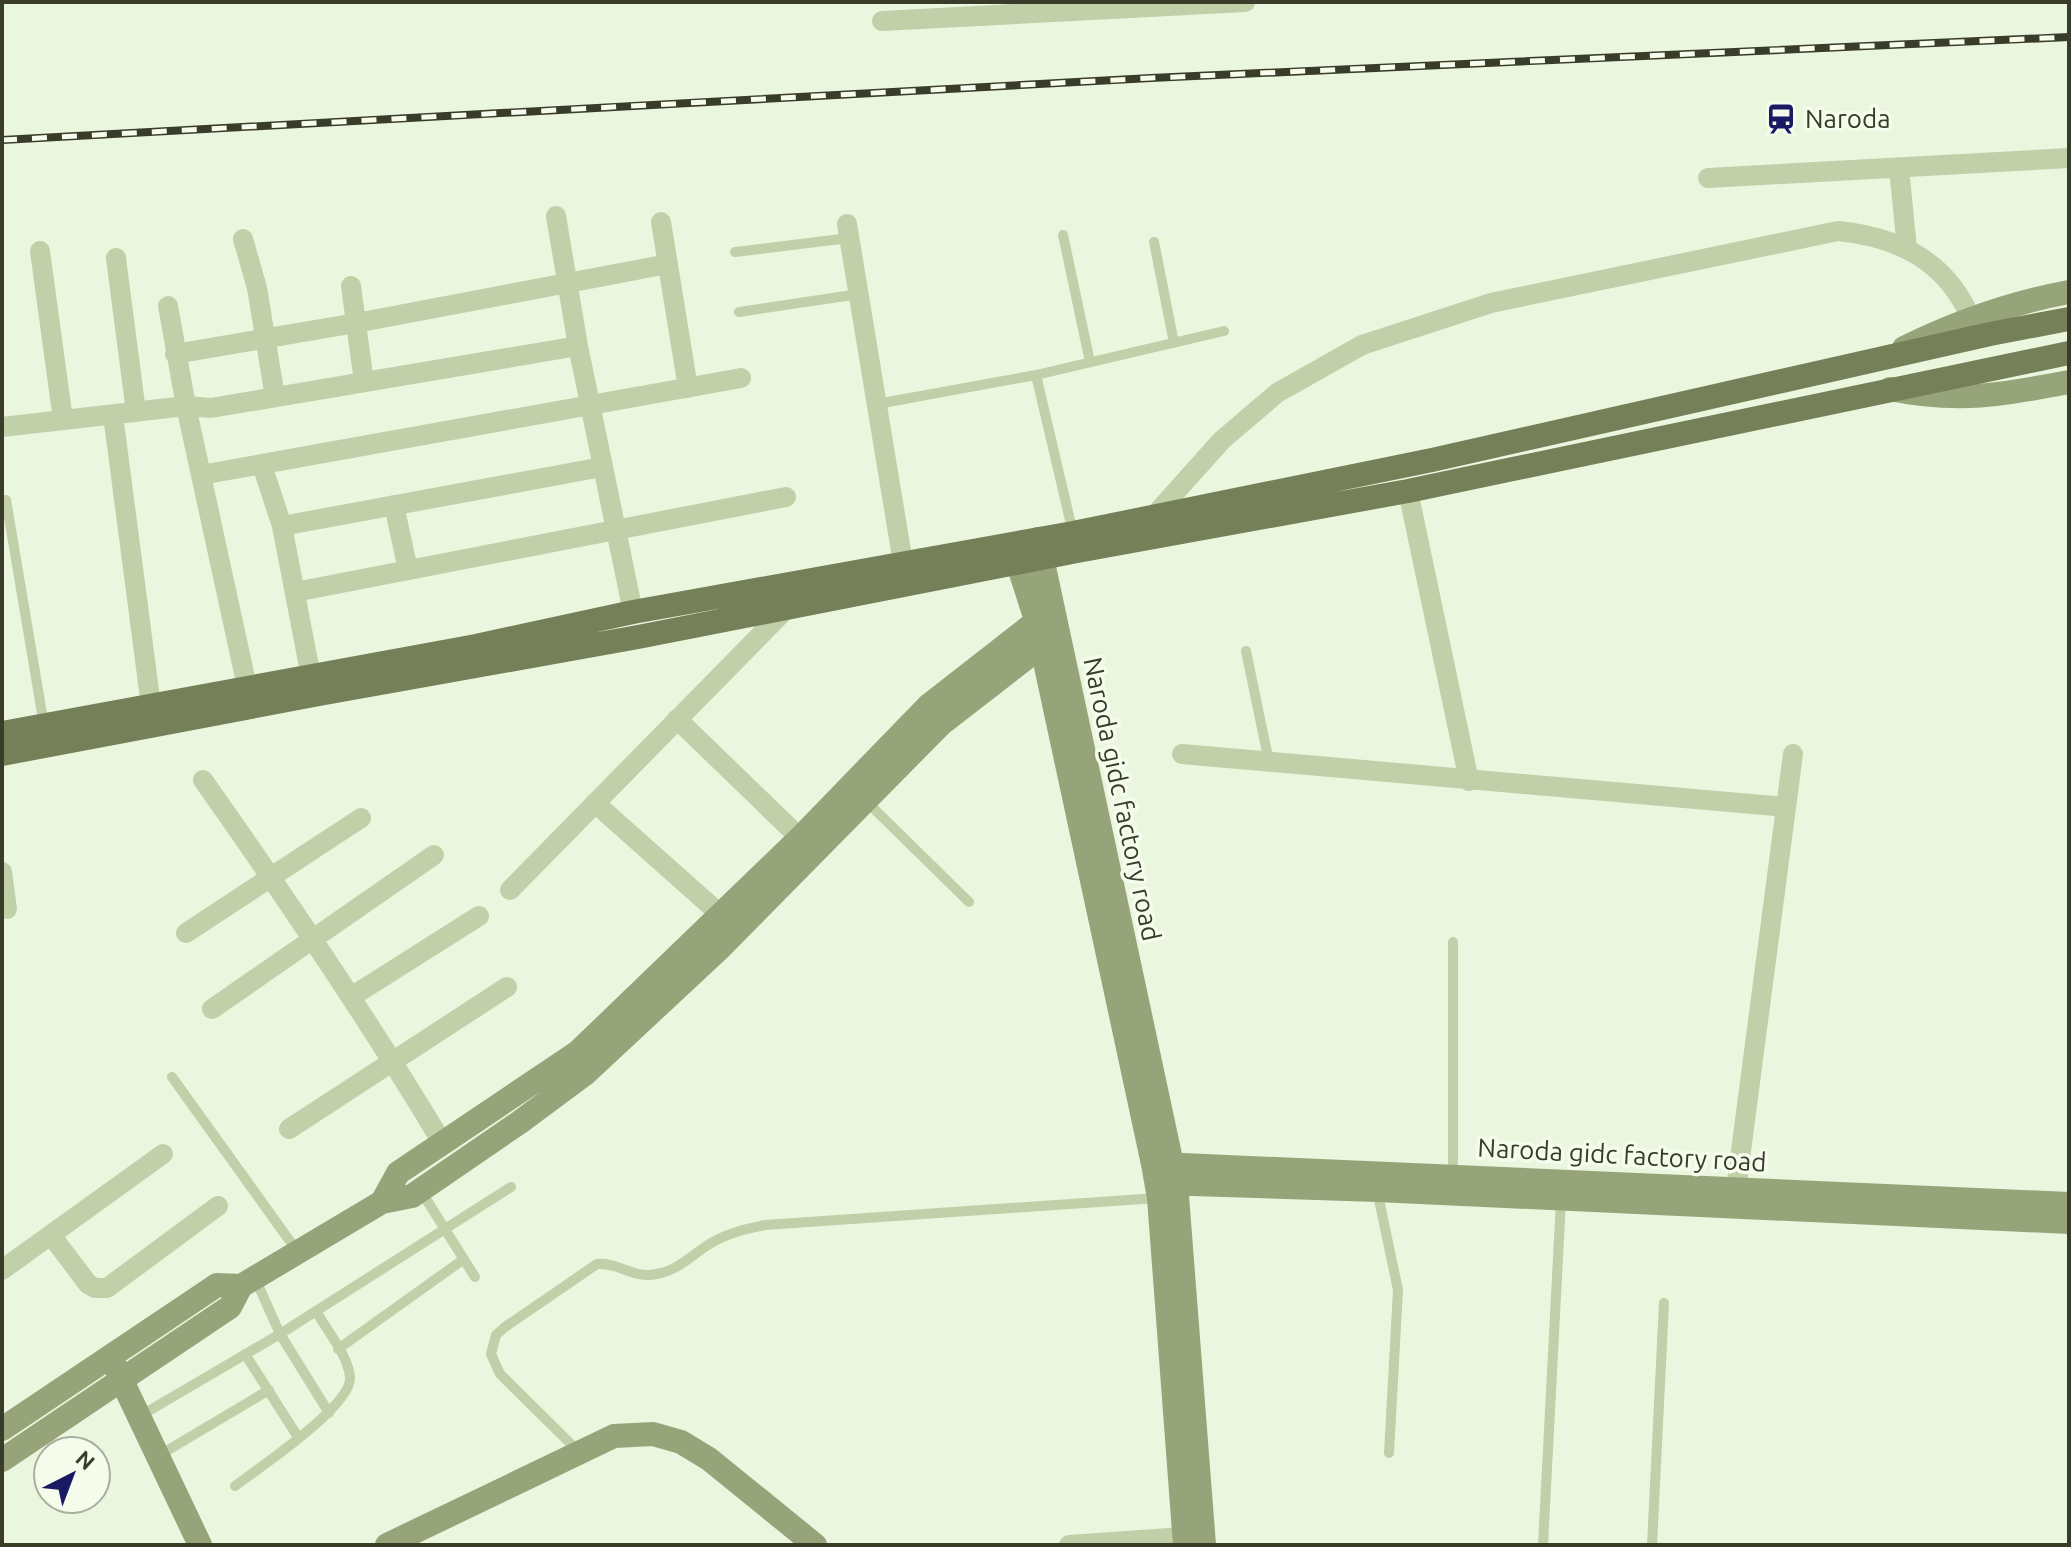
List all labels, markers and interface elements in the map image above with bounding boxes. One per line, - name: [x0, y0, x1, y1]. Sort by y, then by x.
- station icon: Naroda: [1764, 102, 1798, 136]
- place label: Naroda: [1805, 104, 1891, 133]
- street label: Naroda gidc factory road: [1078, 654, 1167, 943]
- street label: Naroda gidc factory road: [1477, 1132, 1767, 1177]
- north arrow: [32, 1435, 112, 1515]
- text: N: [71, 1445, 100, 1475]

